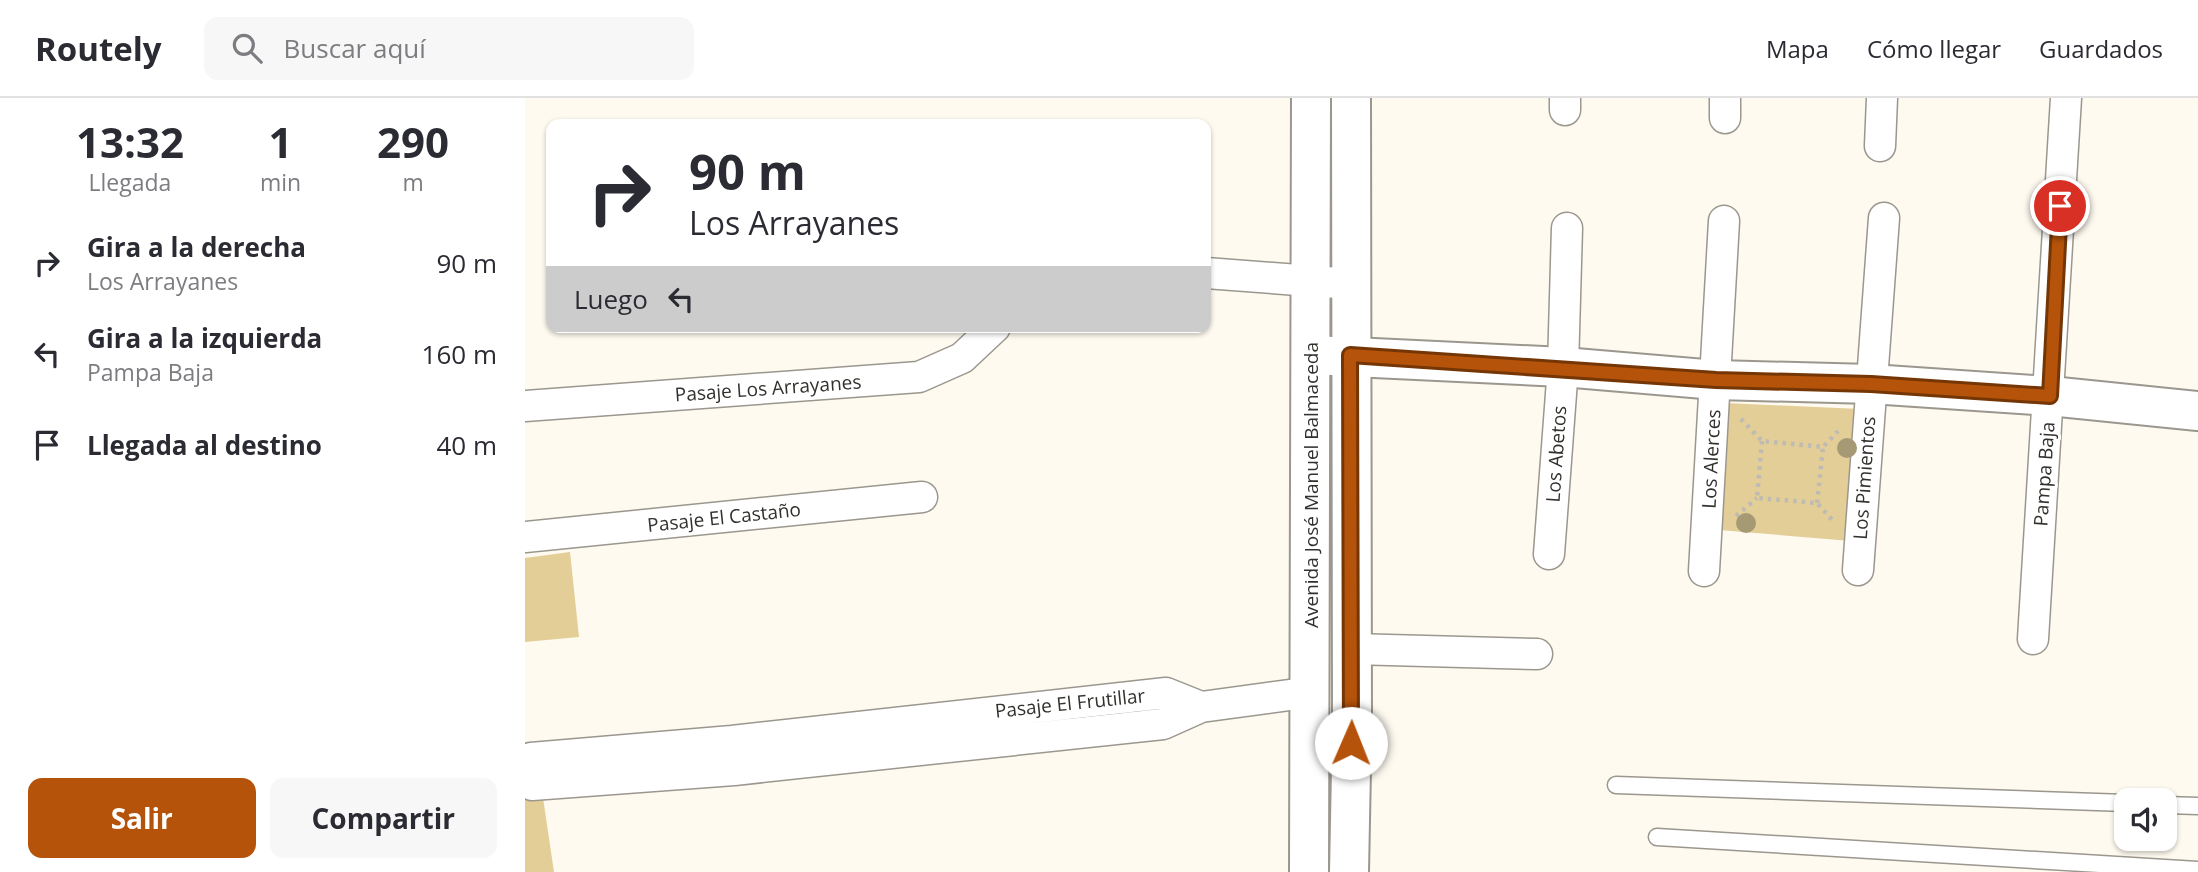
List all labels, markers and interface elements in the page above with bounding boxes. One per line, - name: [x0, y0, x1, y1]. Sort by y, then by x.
- search box: [204, 17, 694, 80]
- text: Routely: [35, 26, 162, 71]
- icon: search: [228, 29, 266, 67]
- text: Buscar aquí: [284, 30, 426, 66]
- text: Mapa: [1766, 32, 1829, 65]
- text: Cómo llegar: [1867, 32, 2001, 65]
- text: Guardados: [2039, 32, 2163, 65]
- text: 13:32: [76, 113, 184, 170]
- text: 1: [268, 113, 293, 170]
- text: 290: [377, 113, 449, 170]
- text: 90 m: [689, 138, 806, 204]
- icon: right: [574, 147, 665, 238]
- text: Llegada: [89, 166, 171, 198]
- text: min: [260, 166, 301, 198]
- text: m: [402, 166, 424, 198]
- pin: [2030, 176, 2090, 236]
- icon: arrive: [2041, 187, 2079, 225]
- text: Los Arrayanes: [689, 201, 899, 244]
- text: Gira a la derecha: [87, 229, 306, 265]
- icon: right: [28, 244, 66, 282]
- text: 90 m: [436, 245, 497, 281]
- text: Los Arrayanes: [87, 265, 238, 297]
- icon: left: [662, 280, 700, 318]
- text: Luego: [574, 281, 648, 317]
- text: Gira a la izquierda: [87, 320, 322, 356]
- icon: left: [28, 335, 66, 373]
- text: 160 m: [422, 336, 497, 372]
- street label: Avenida José Manuel Balmaceda: [1298, 342, 1324, 628]
- text: Pampa Baja: [87, 356, 214, 388]
- street label: Pasaje Los Arrayanes: [674, 369, 862, 407]
- street label: Los Abetos: [1540, 405, 1572, 503]
- street label: Los Alerces: [1695, 409, 1727, 509]
- street label: Los Pimientos: [1847, 415, 1881, 541]
- street label: Pampa Baja: [2027, 421, 2061, 527]
- icon: arrive: [28, 426, 66, 464]
- text: Llegada al destino: [87, 427, 322, 463]
- text: 40 m: [436, 427, 497, 463]
- street label: Pasaje El Castaño: [646, 496, 802, 538]
- street label: Pasaje El Frutillar: [994, 682, 1147, 724]
- position arrow: [1314, 706, 1388, 780]
- button: Salir: [28, 778, 256, 858]
- button: Compartir: [270, 778, 497, 858]
- map controls: [2114, 788, 2177, 851]
- button: sound: [2114, 788, 2177, 851]

